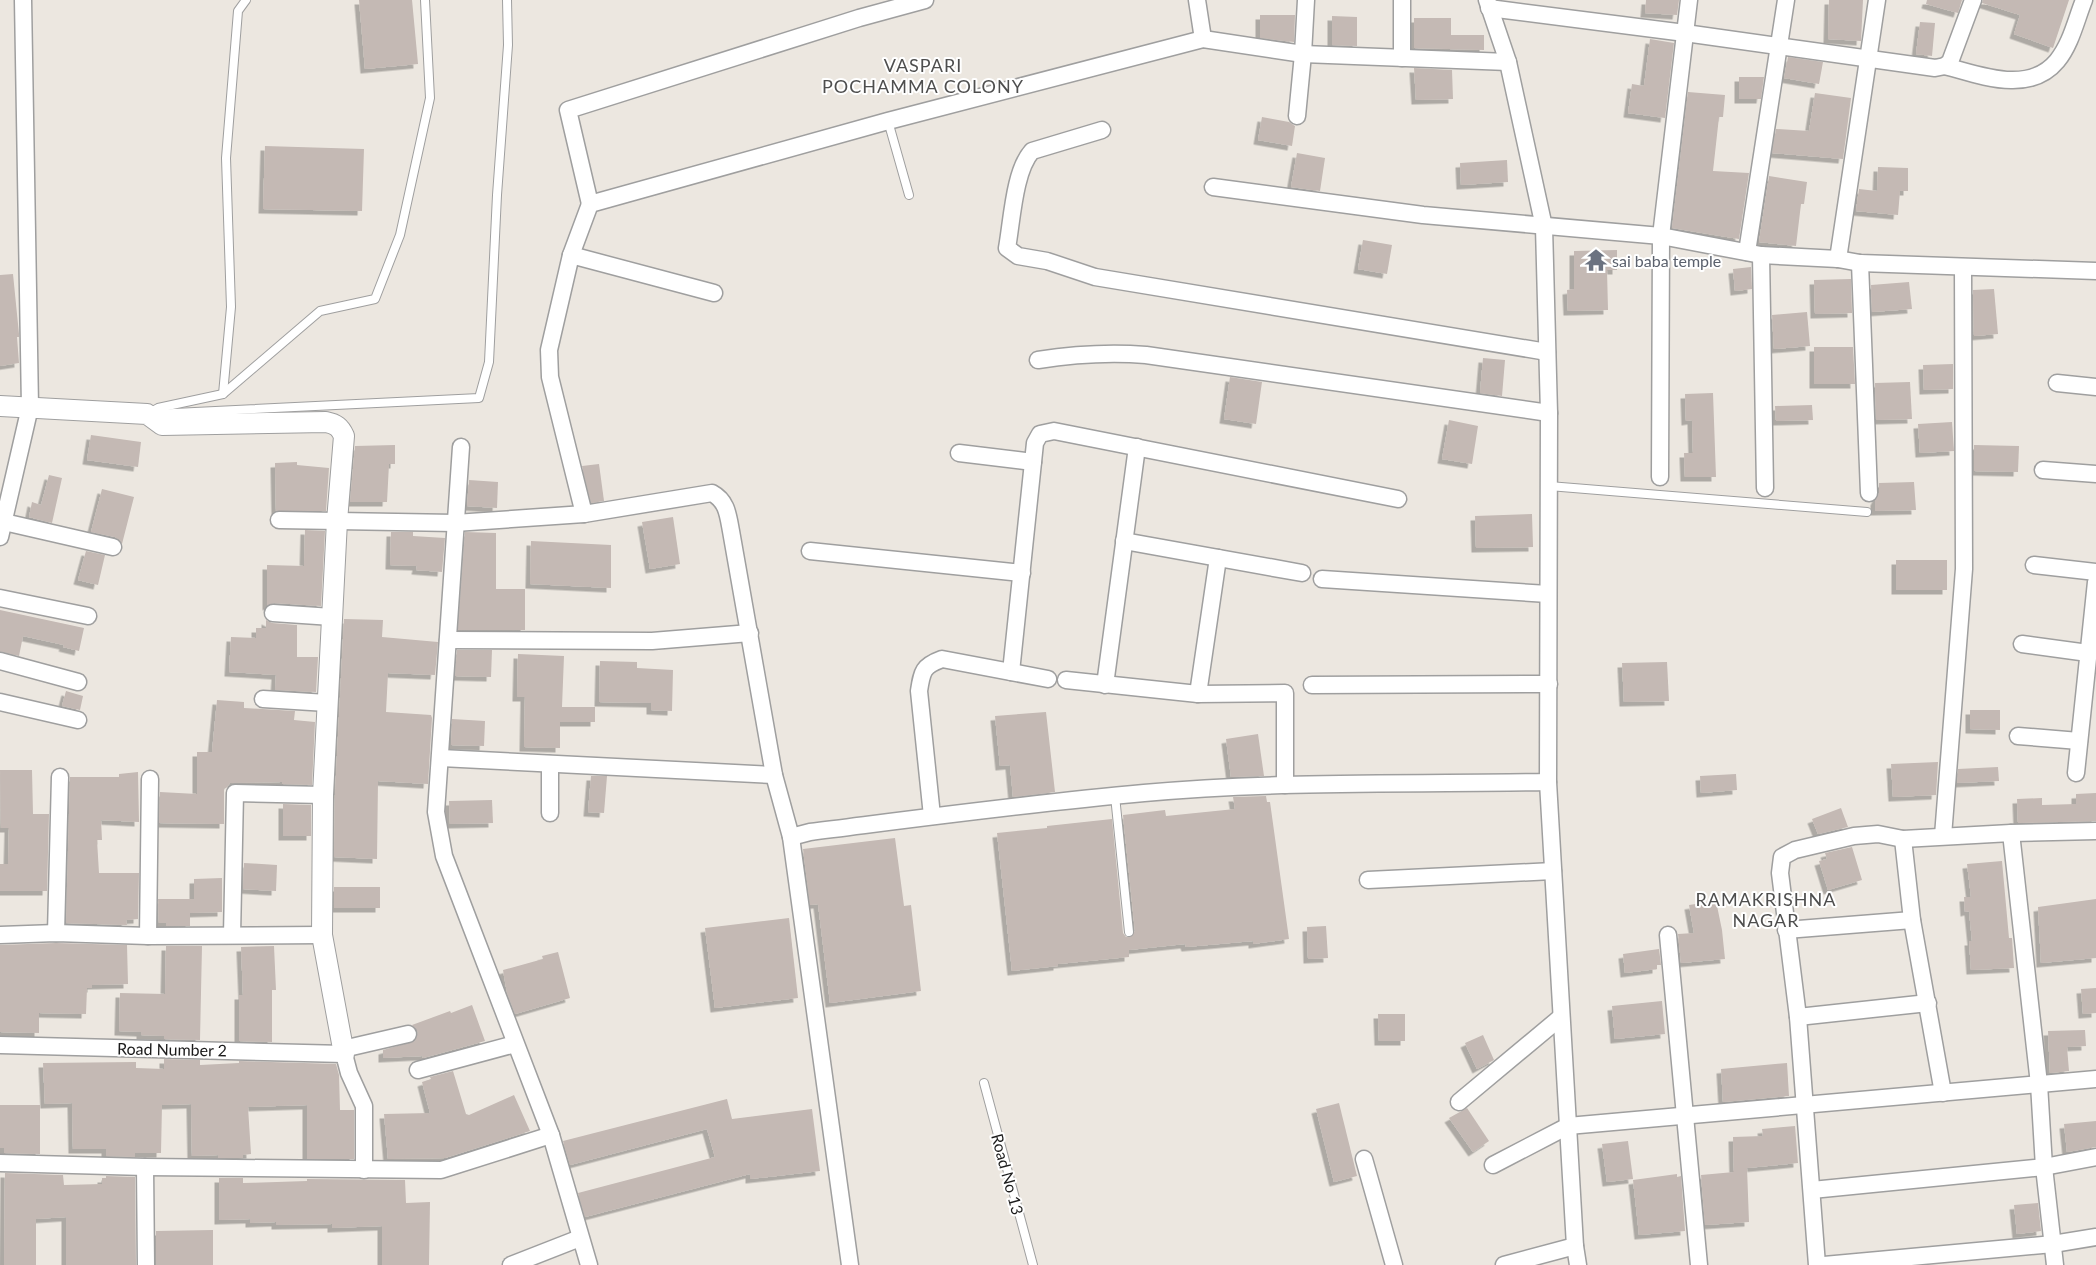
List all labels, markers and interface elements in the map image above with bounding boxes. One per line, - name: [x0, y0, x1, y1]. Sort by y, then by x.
- district label: VASPARI POCHAMMA COLONY: [822, 54, 1024, 97]
- temple icon: sai baba temple: [1583, 247, 1609, 273]
- place label: sai baba temple: [1612, 251, 1721, 270]
- district label: RAMAKRISHNA NAGAR: [1695, 888, 1837, 931]
- street label: Road Number 2: [117, 1039, 227, 1059]
- street label: Road No 13: [988, 1131, 1028, 1217]

